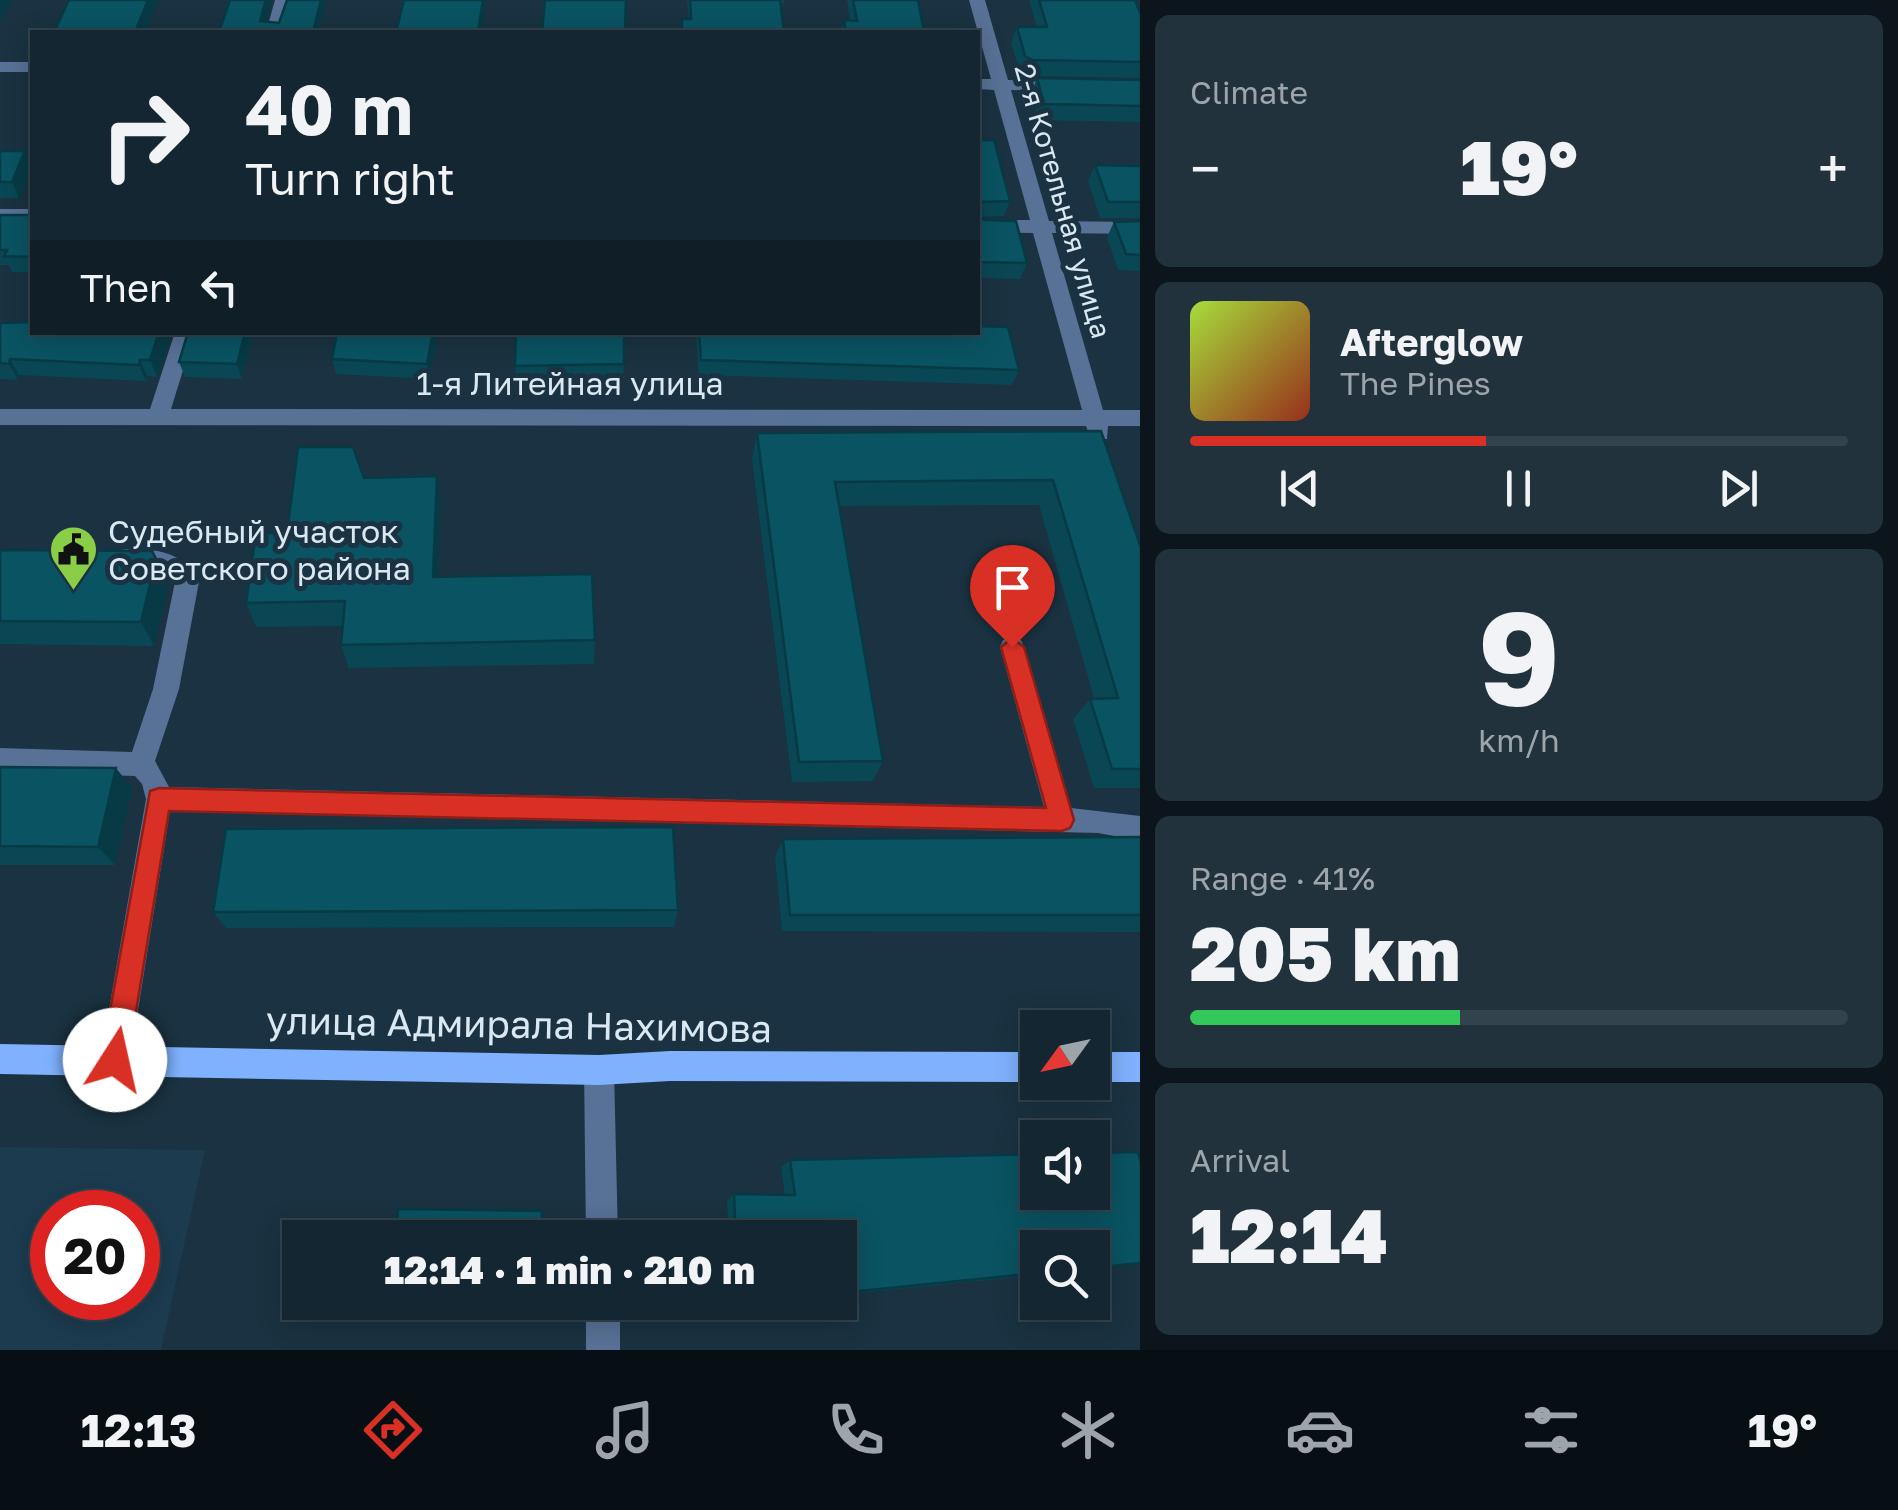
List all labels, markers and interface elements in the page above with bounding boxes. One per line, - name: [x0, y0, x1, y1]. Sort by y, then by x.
- street label: 2-я Котельная улица: [1009, 60, 1118, 342]
- text: 40 m: [245, 66, 413, 150]
- icon: right: [80, 70, 210, 200]
- text: Climate: [1190, 73, 1308, 111]
- text: 19°: [1460, 121, 1578, 212]
- text: −: [1190, 135, 1220, 201]
- text: +: [1818, 135, 1848, 201]
- text: Turn right: [245, 151, 455, 205]
- icon: left: [192, 260, 247, 315]
- text: Then: [80, 265, 172, 310]
- text: Afterglow: [1340, 319, 1523, 364]
- street label: 1-я Литейная улица: [416, 364, 724, 402]
- text: The Pines: [1340, 364, 1491, 402]
- icon: previous: [1272, 461, 1327, 516]
- icon: pause: [1491, 461, 1546, 516]
- icon: next: [1711, 461, 1766, 516]
- place label: Судебный участок Советского района: [108, 512, 411, 587]
- public building icon: Судебный участок Советского района: [47, 524, 99, 592]
- pin: [970, 545, 1055, 648]
- icon: arrive: [985, 560, 1040, 615]
- text: 9: [1478, 578, 1560, 734]
- text: km/h: [1478, 721, 1560, 759]
- text: Range · 41%: [1190, 859, 1375, 897]
- text: 205 km: [1190, 907, 1461, 998]
- street label: улица Адмирала Нахимова: [266, 997, 772, 1050]
- position arrow: [63, 1008, 167, 1112]
- north arrow: [1020, 1010, 1110, 1100]
- map controls: [1020, 1010, 1110, 1320]
- button: sound: [1020, 1120, 1110, 1210]
- text: Arrival: [1190, 1141, 1290, 1179]
- text: 12:14: [1190, 1189, 1388, 1280]
- speed limit sign: 20: [30, 1190, 160, 1320]
- button: search: [1020, 1230, 1110, 1320]
- text: 12:14 · 1 min · 210 m: [384, 1247, 755, 1292]
- icon: directions: [358, 1395, 428, 1465]
- icon: music: [590, 1395, 660, 1465]
- icon: phone: [821, 1395, 891, 1465]
- icon: climate: [1053, 1395, 1123, 1465]
- icon: car: [1285, 1395, 1355, 1465]
- icon: filters: [1516, 1395, 1586, 1465]
- text: 12:13: [81, 1403, 196, 1457]
- text: 19°: [1748, 1403, 1817, 1457]

